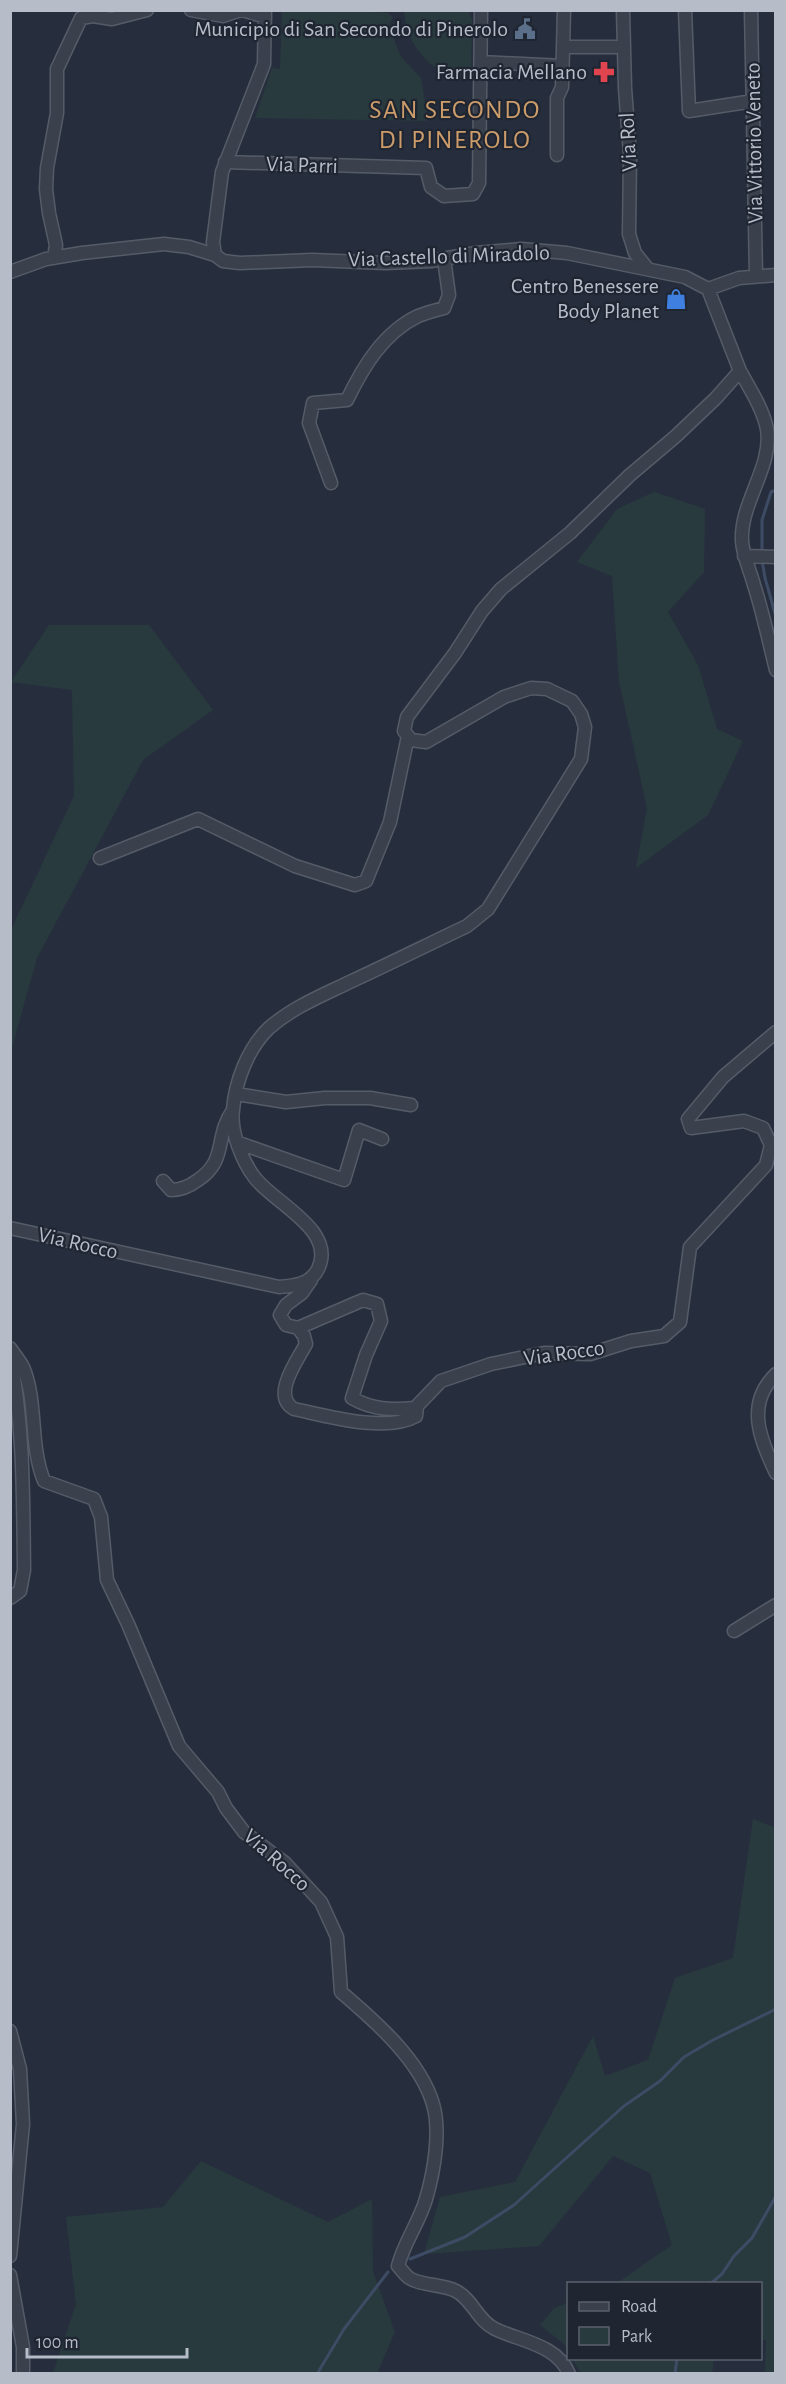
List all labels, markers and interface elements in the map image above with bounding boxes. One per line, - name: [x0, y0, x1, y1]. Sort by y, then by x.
- public building icon: Municipio di San Secondo di Pinerolo: [513, 17, 537, 41]
- place label: Municipio di San Secondo di Pinerolo: [194, 18, 508, 40]
- pharmacy icon: Farmacia Mellano: [592, 60, 616, 84]
- place label: Farmacia Mellano: [436, 61, 587, 83]
- street label: Via Vittorio Veneto: [742, 62, 766, 224]
- district label: SAN SECONDO DI PINEROLO: [369, 97, 541, 153]
- street label: Via Rol: [615, 112, 641, 172]
- street label: Via Parri: [266, 153, 338, 177]
- street label: Via Castello di Miradolo: [348, 241, 550, 271]
- place label: Centro Benessere Body Planet: [511, 275, 659, 322]
- shop icon: Centro Benessere Body Planet: [664, 287, 688, 311]
- street label: Via Rocco: [36, 1223, 120, 1263]
- street label: Via Rocco: [522, 1336, 606, 1370]
- street label: Via Rocco: [239, 1825, 315, 1895]
- legend: [567, 2282, 762, 2360]
- text: Road: [621, 2298, 657, 2316]
- scale bar: [27, 2321, 188, 2359]
- text: Park: [621, 2328, 653, 2346]
- text: 100 m: [36, 2334, 79, 2352]

